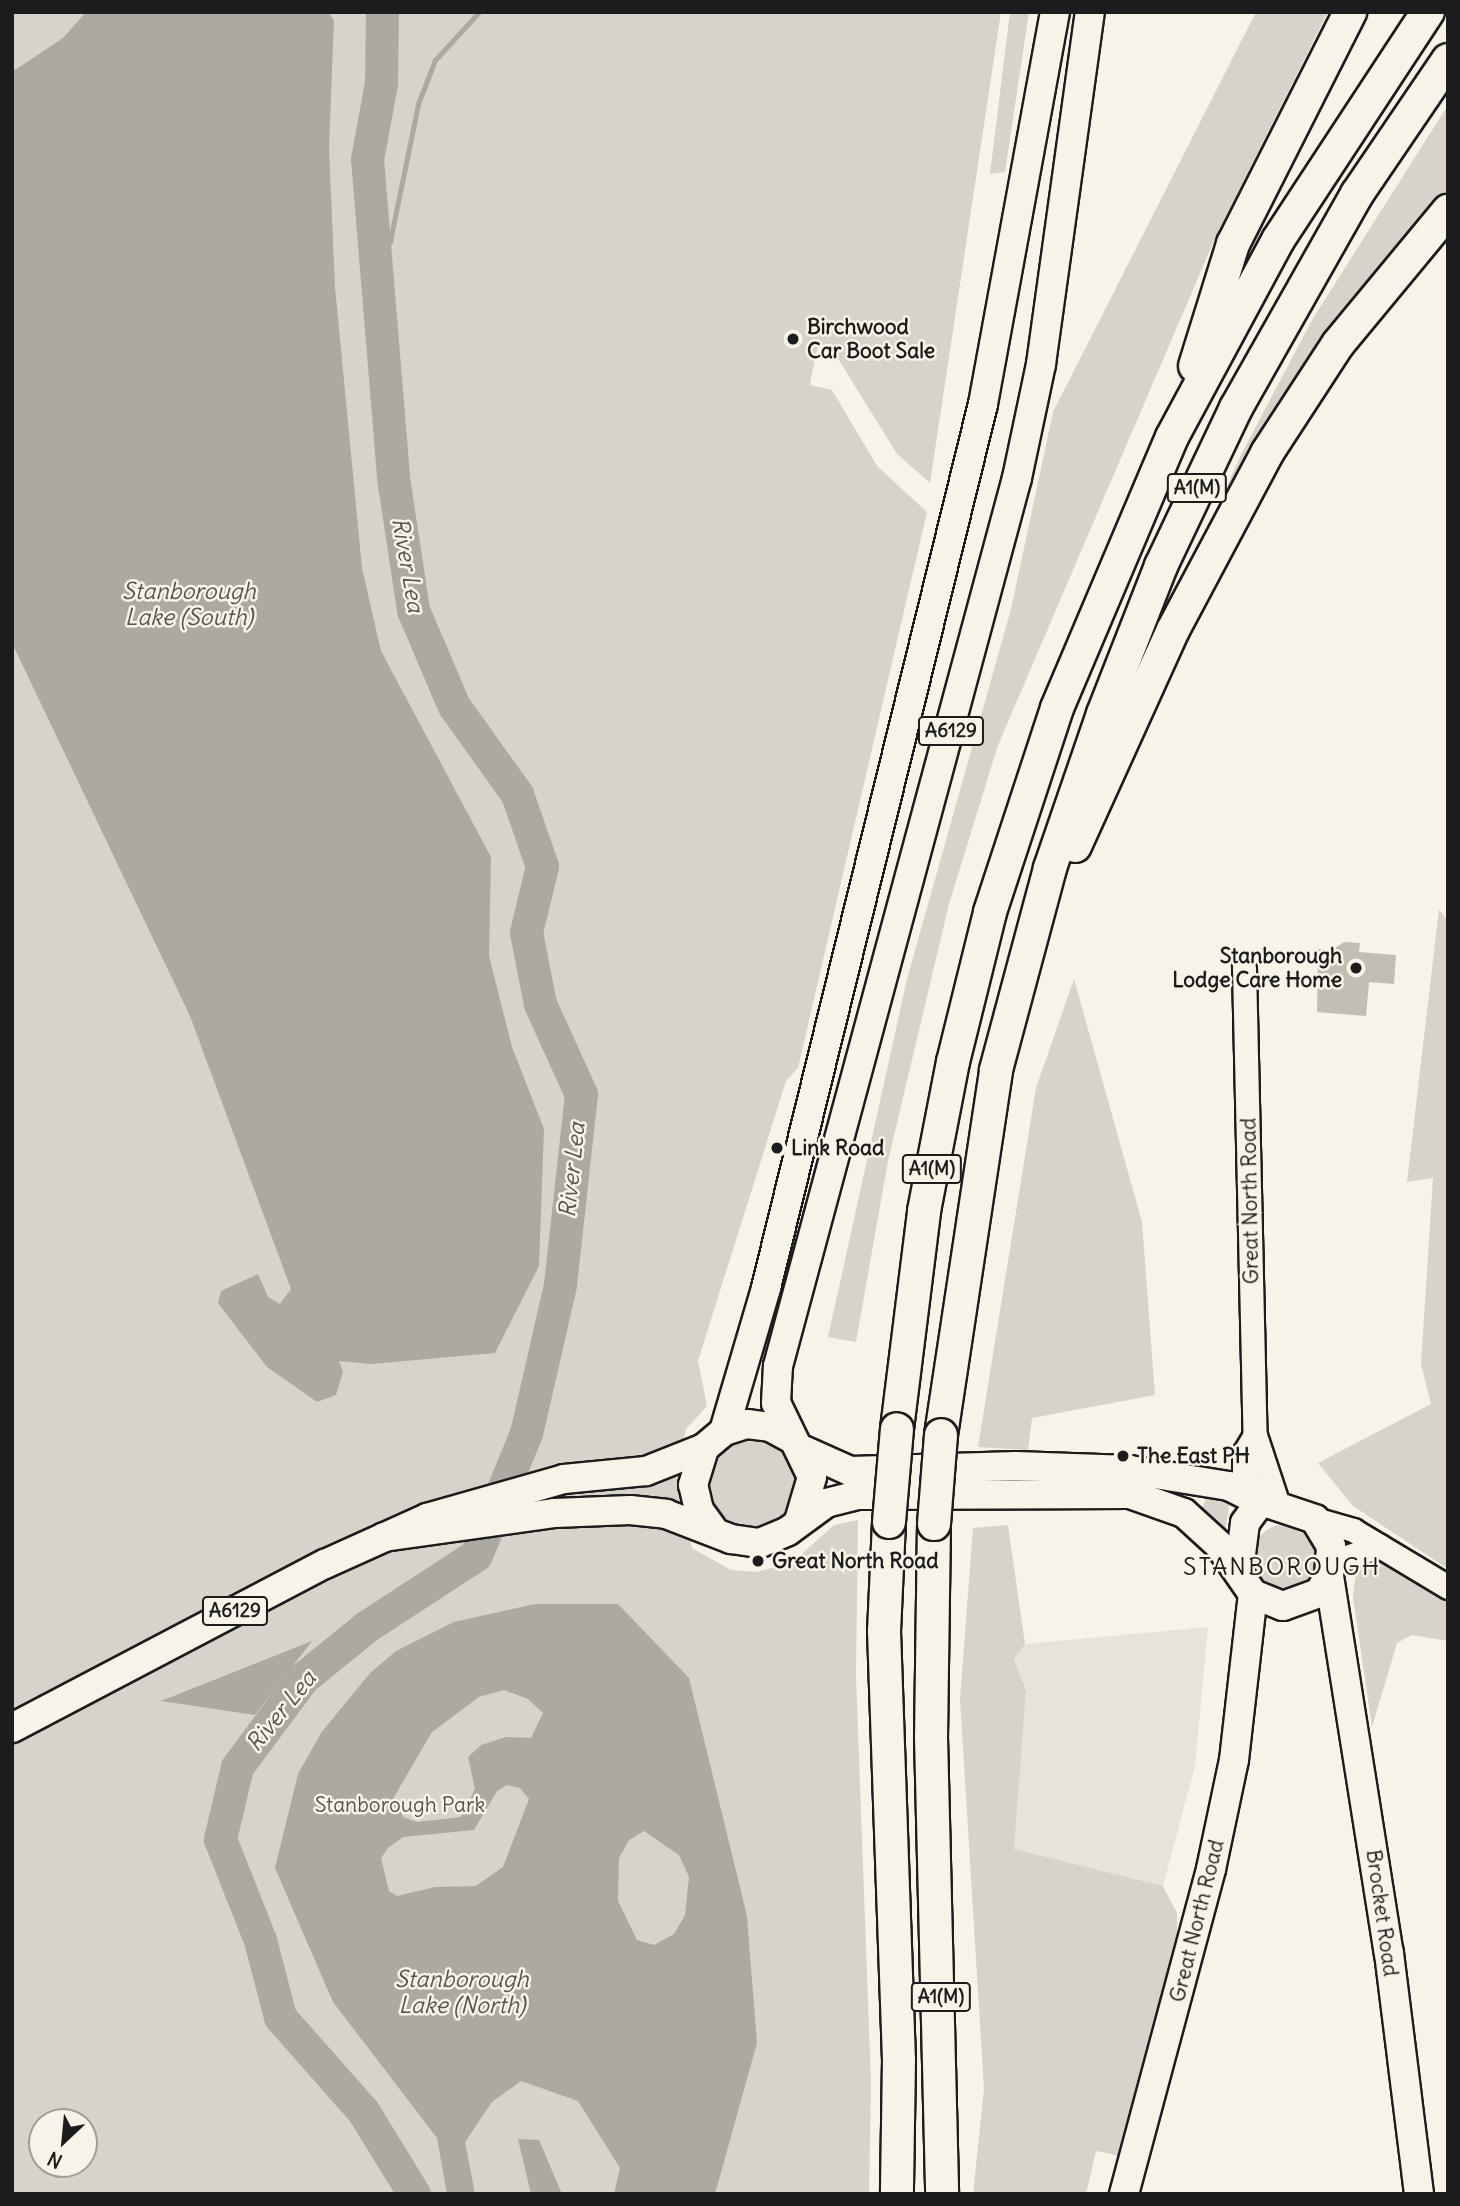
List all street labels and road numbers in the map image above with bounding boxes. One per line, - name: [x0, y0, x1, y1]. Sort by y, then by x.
- road number: A1(M): [1166, 472, 1228, 503]
- road number: A6129: [918, 716, 984, 746]
- street label: Great North Road: [1236, 1117, 1264, 1285]
- road number: A1(M): [900, 1154, 964, 1184]
- road number: A6129: [202, 1596, 268, 1626]
- street label: Great North Road: [1165, 1837, 1229, 2005]
- street label: Brocket Road: [1361, 1848, 1403, 1978]
- road number: A1(M): [909, 1982, 972, 2012]

